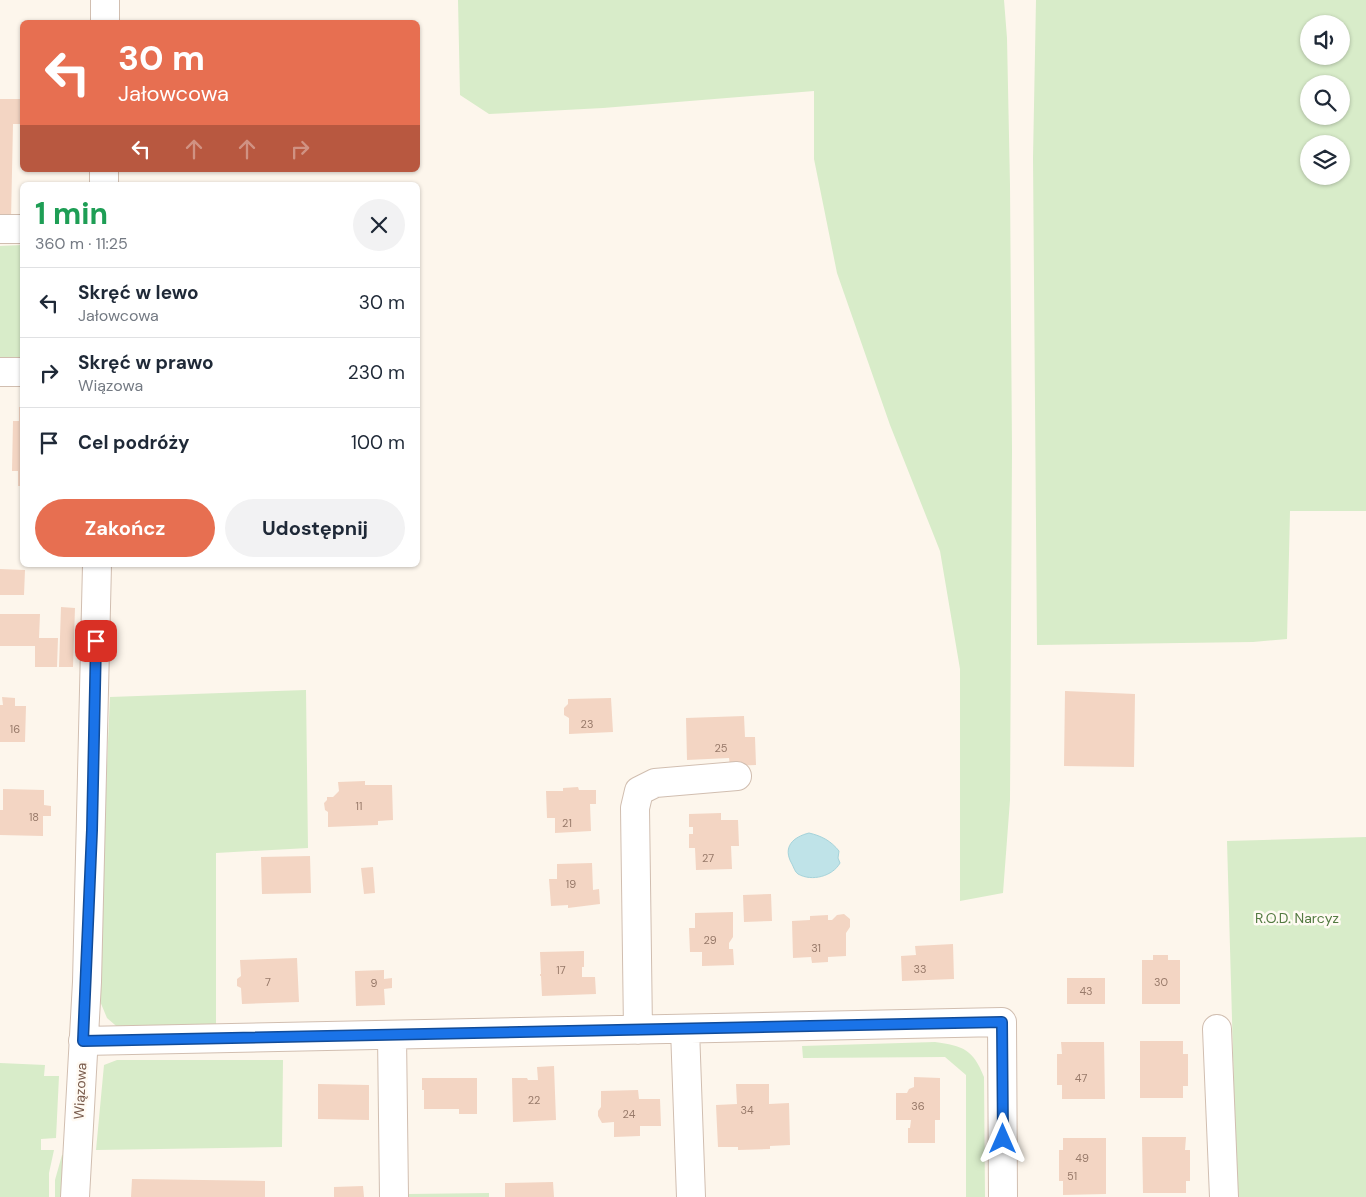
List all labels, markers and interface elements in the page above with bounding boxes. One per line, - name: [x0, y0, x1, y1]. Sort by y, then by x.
- map controls: [1300, 15, 1350, 185]
- button: sound: [1300, 15, 1350, 65]
- text: 30 m: [118, 35, 205, 81]
- icon: left: [35, 40, 100, 105]
- button: search: [1300, 75, 1350, 125]
- text: Jałowcowa: [118, 79, 229, 108]
- icon: left: [127, 135, 155, 163]
- icon: ahead: [180, 135, 208, 163]
- icon: ahead: [233, 135, 261, 163]
- icon: right: [286, 135, 314, 163]
- button: layers: [1300, 135, 1350, 185]
- text: 1 min: [35, 194, 108, 233]
- button: close: [353, 199, 405, 251]
- text: 360 m · 11:25: [35, 233, 128, 254]
- text: Skręć w lewo: [78, 280, 199, 305]
- icon: left: [35, 289, 63, 317]
- text: 30 m: [359, 290, 405, 315]
- text: Jałowcowa: [78, 305, 159, 326]
- text: Skręć w prawo: [78, 350, 214, 375]
- icon: right: [35, 359, 63, 387]
- text: 230 m: [348, 360, 405, 385]
- text: Wiązowa: [78, 375, 143, 396]
- icon: arrive: [35, 429, 63, 457]
- text: Cel podróży: [78, 430, 189, 455]
- text: 100 m: [351, 430, 405, 455]
- button: Zakończ: [35, 499, 215, 557]
- button: Udostępnij: [225, 499, 405, 557]
- pin: [75, 620, 117, 662]
- icon: arrive: [82, 627, 110, 655]
- house number: 23: [581, 717, 593, 731]
- house number: 16: [10, 722, 20, 736]
- house number: 25: [714, 741, 728, 755]
- house number: 11: [356, 799, 362, 813]
- house number: 18: [29, 810, 39, 824]
- house number: 21: [562, 816, 572, 830]
- house number: 27: [702, 851, 714, 865]
- house number: 19: [566, 877, 576, 891]
- park label: R.O.D. Narcyz: [1255, 909, 1339, 927]
- house number: 29: [703, 933, 717, 947]
- house number: 31: [811, 941, 821, 955]
- house number: 33: [913, 962, 927, 976]
- house number: 17: [556, 963, 566, 977]
- house number: 7: [265, 975, 271, 989]
- house number: 30: [1154, 975, 1168, 989]
- house number: 9: [371, 976, 378, 990]
- house number: 43: [1079, 984, 1093, 998]
- street label: Wiązowa: [70, 1062, 90, 1120]
- house number: 47: [1075, 1071, 1087, 1085]
- house number: 22: [528, 1093, 540, 1107]
- house number: 36: [911, 1099, 925, 1113]
- house number: 34: [740, 1103, 754, 1117]
- house number: 24: [623, 1107, 636, 1121]
- position arrow: [976, 1112, 1028, 1164]
- house number: 49: [1075, 1151, 1089, 1165]
- house number: 51: [1067, 1169, 1077, 1183]

